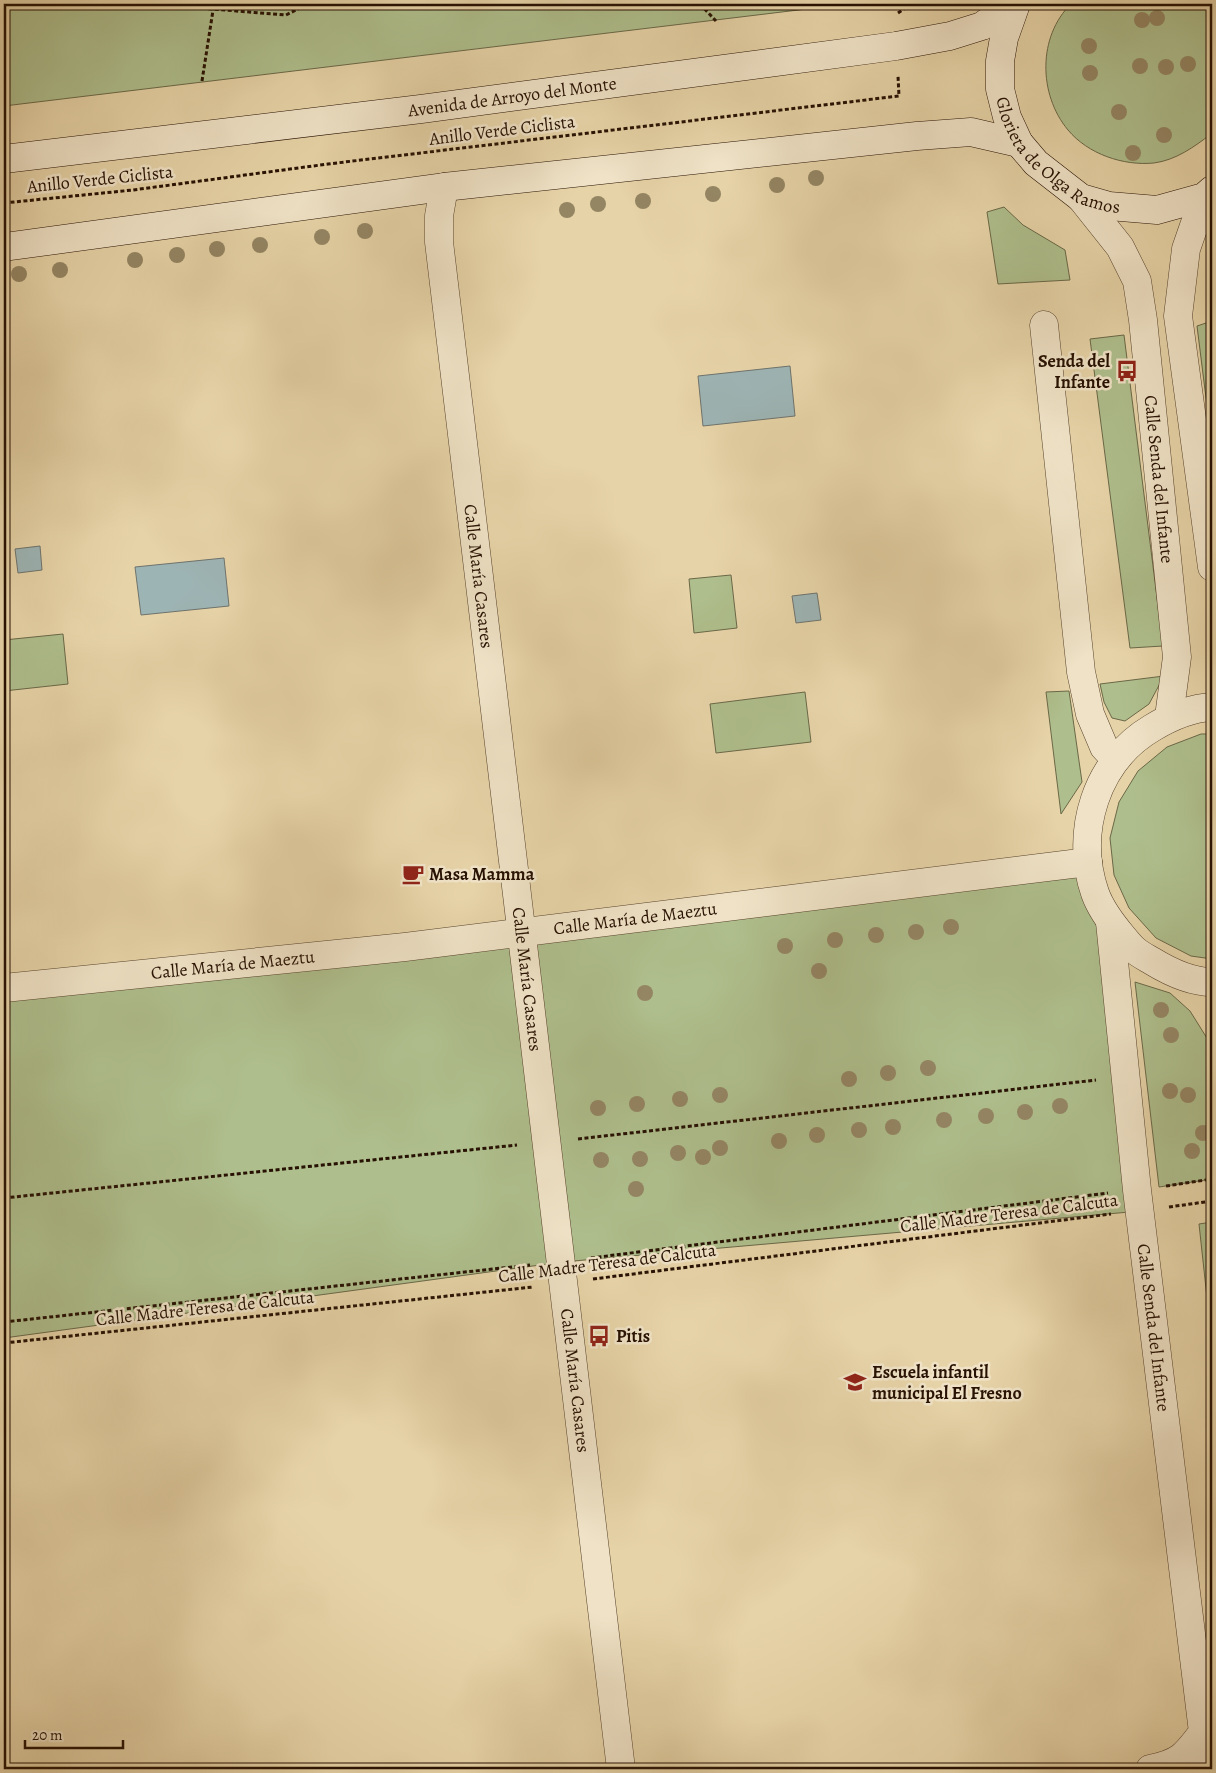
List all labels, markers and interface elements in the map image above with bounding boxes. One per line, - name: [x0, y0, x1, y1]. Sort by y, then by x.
- street label: Avenida de Arroyo del Monte: [406, 71, 618, 123]
- street label: Glorieta de Olga Ramos: [990, 94, 1121, 219]
- street label: Anillo Verde Ciclista: [427, 109, 577, 151]
- street label: Anillo Verde Ciclista: [25, 159, 175, 199]
- place label: Senda del Infante: [1038, 349, 1110, 394]
- bus stop icon: Senda del Infante: [1114, 358, 1140, 384]
- street label: Calle Senda del Infante: [1139, 394, 1179, 564]
- street label: Calle María Casares: [458, 503, 499, 650]
- cafe icon: Masa Mamma: [400, 861, 426, 887]
- place label: Masa Mamma: [429, 862, 535, 886]
- street label: Calle María de Maeztu: [552, 896, 718, 940]
- street label: Calle María Casares: [507, 906, 548, 1053]
- street label: Calle María de Maeztu: [150, 944, 316, 985]
- street label: Calle Madre Teresa de Calcuta: [899, 1188, 1120, 1238]
- street label: Calle Madre Teresa de Calcuta: [497, 1238, 718, 1288]
- street label: Calle Senda del Infante: [1132, 1242, 1176, 1413]
- street label: Calle Madre Teresa de Calcuta: [95, 1285, 316, 1331]
- street label: Calle María Casares: [555, 1307, 596, 1454]
- bus stop icon: Pitis: [586, 1323, 612, 1349]
- place label: Pitis: [616, 1324, 650, 1348]
- place label: Escuela infantil municipal El Fresno: [872, 1360, 1022, 1405]
- school or university icon: Escuela infantil municipal El Fresno: [842, 1369, 868, 1395]
- scale bar: [25, 1718, 122, 1750]
- text: 20 m: [32, 1725, 63, 1745]

